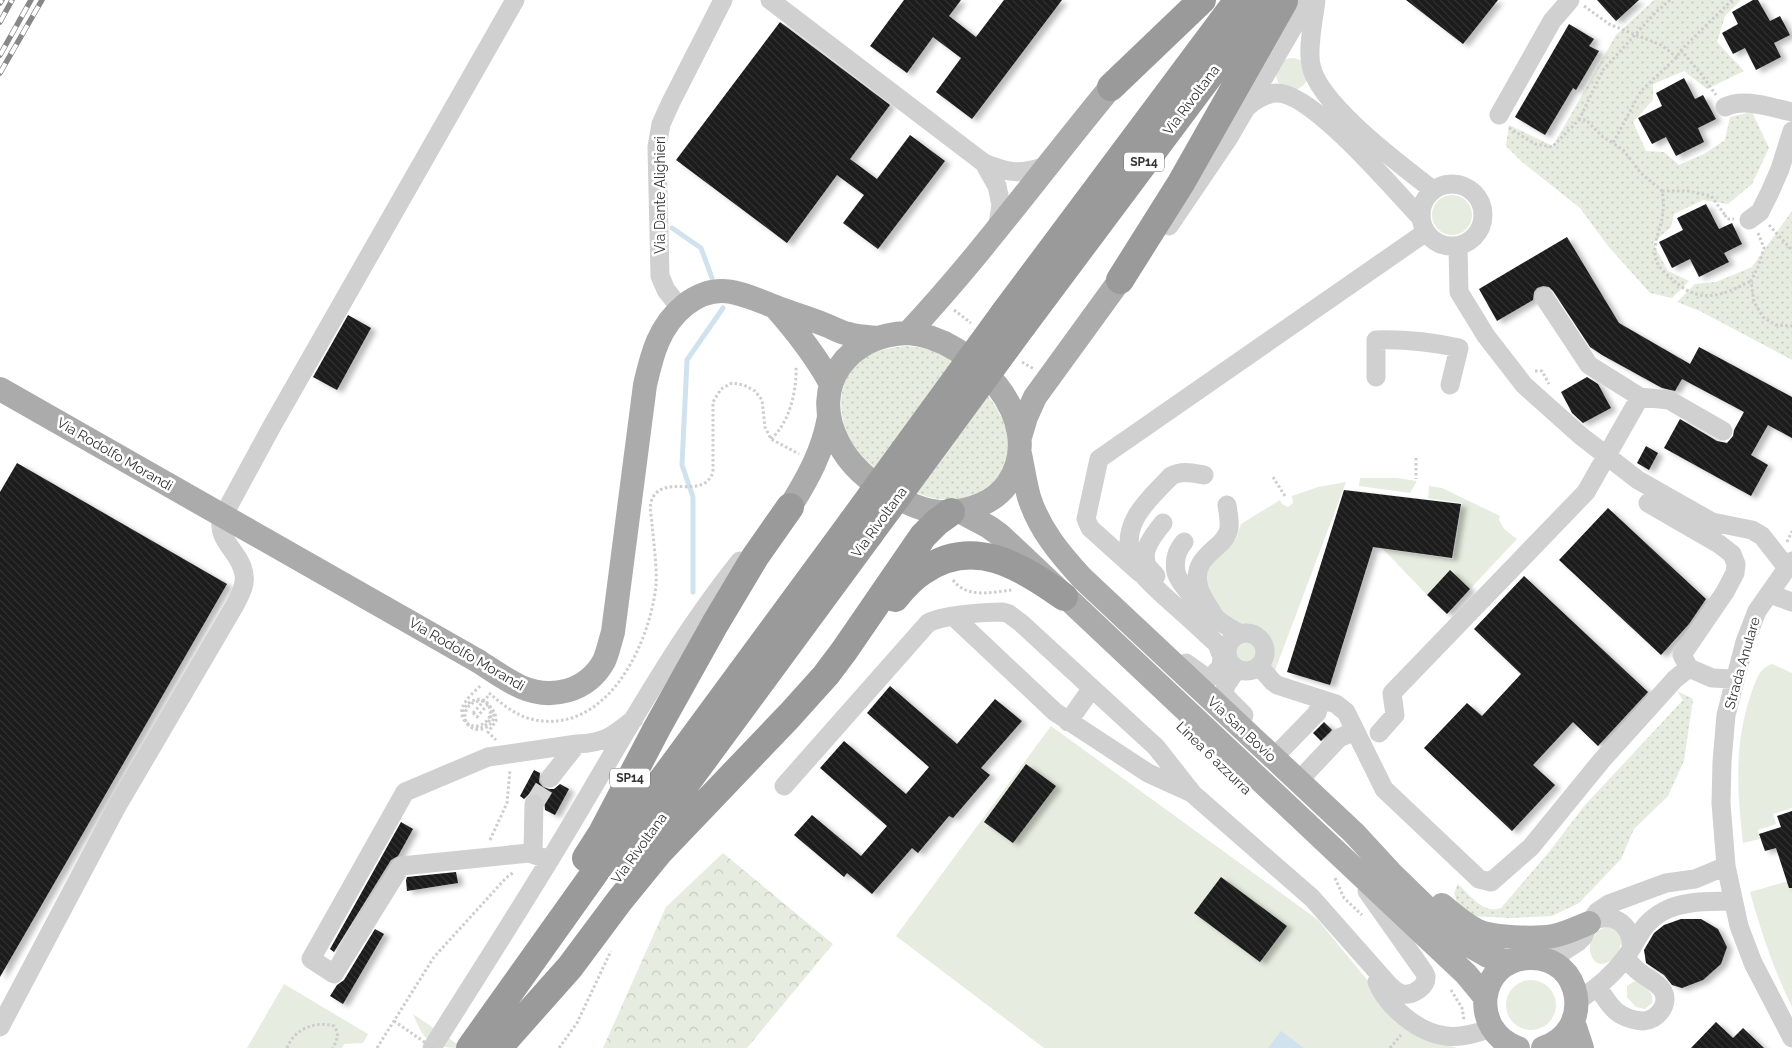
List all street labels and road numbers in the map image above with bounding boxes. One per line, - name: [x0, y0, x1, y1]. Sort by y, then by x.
- street label: Via Rivoltana: [1160, 62, 1222, 138]
- street label: Via Dante Alighieri: [652, 136, 668, 254]
- road number: SP14: [1124, 152, 1164, 172]
- street label: Via Rodolfo Morandi: [54, 414, 176, 494]
- street label: Via Rivoltana: [848, 484, 910, 560]
- street label: Via Rodolfo Morandi: [406, 614, 528, 694]
- street label: Strada Anulare: [1721, 615, 1763, 711]
- street label: Via San Bovio: [1204, 693, 1280, 765]
- street label: Linea 6 azzurra: [1173, 718, 1255, 798]
- road number: SP14: [610, 768, 650, 788]
- street label: Via Rivoltana: [608, 810, 670, 886]

